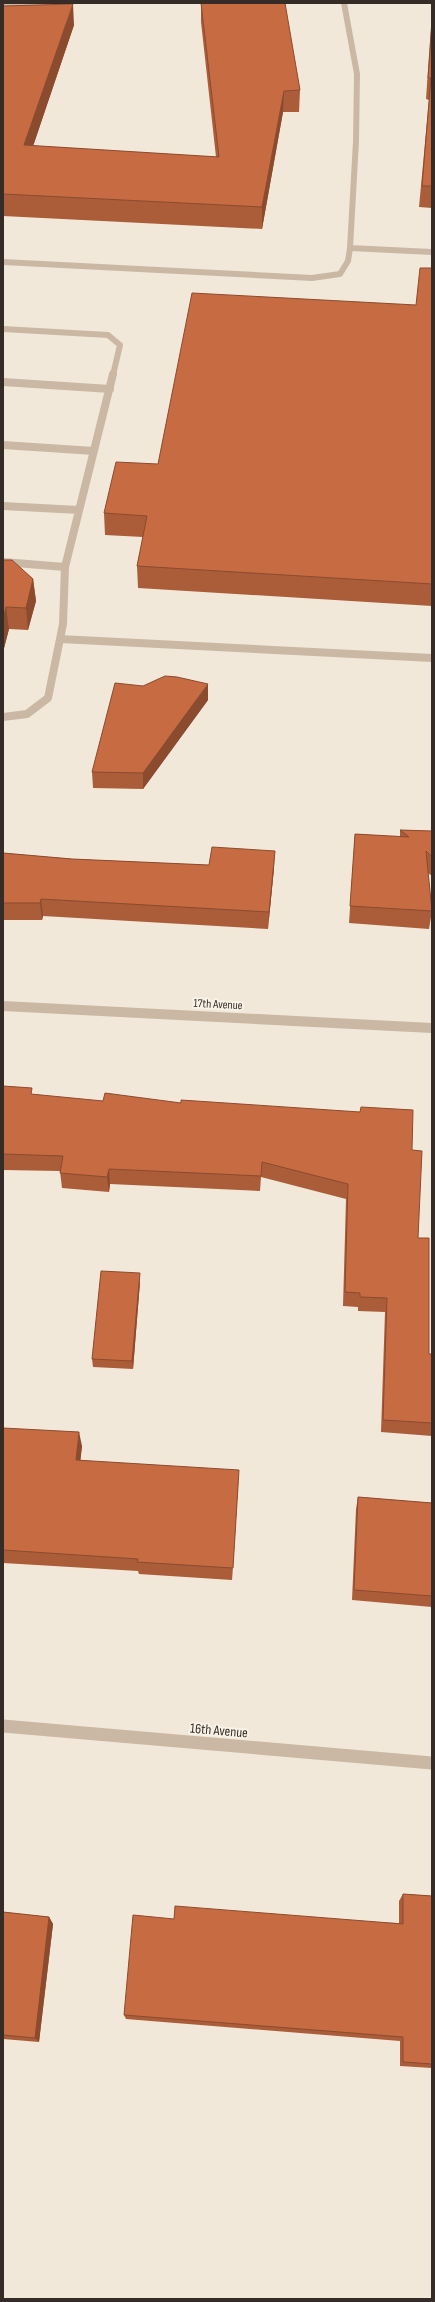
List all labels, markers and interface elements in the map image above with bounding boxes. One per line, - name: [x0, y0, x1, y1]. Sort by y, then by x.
- street label: 17th Avenue: [193, 996, 243, 1013]
- street label: 16th Avenue: [189, 1720, 248, 1741]

